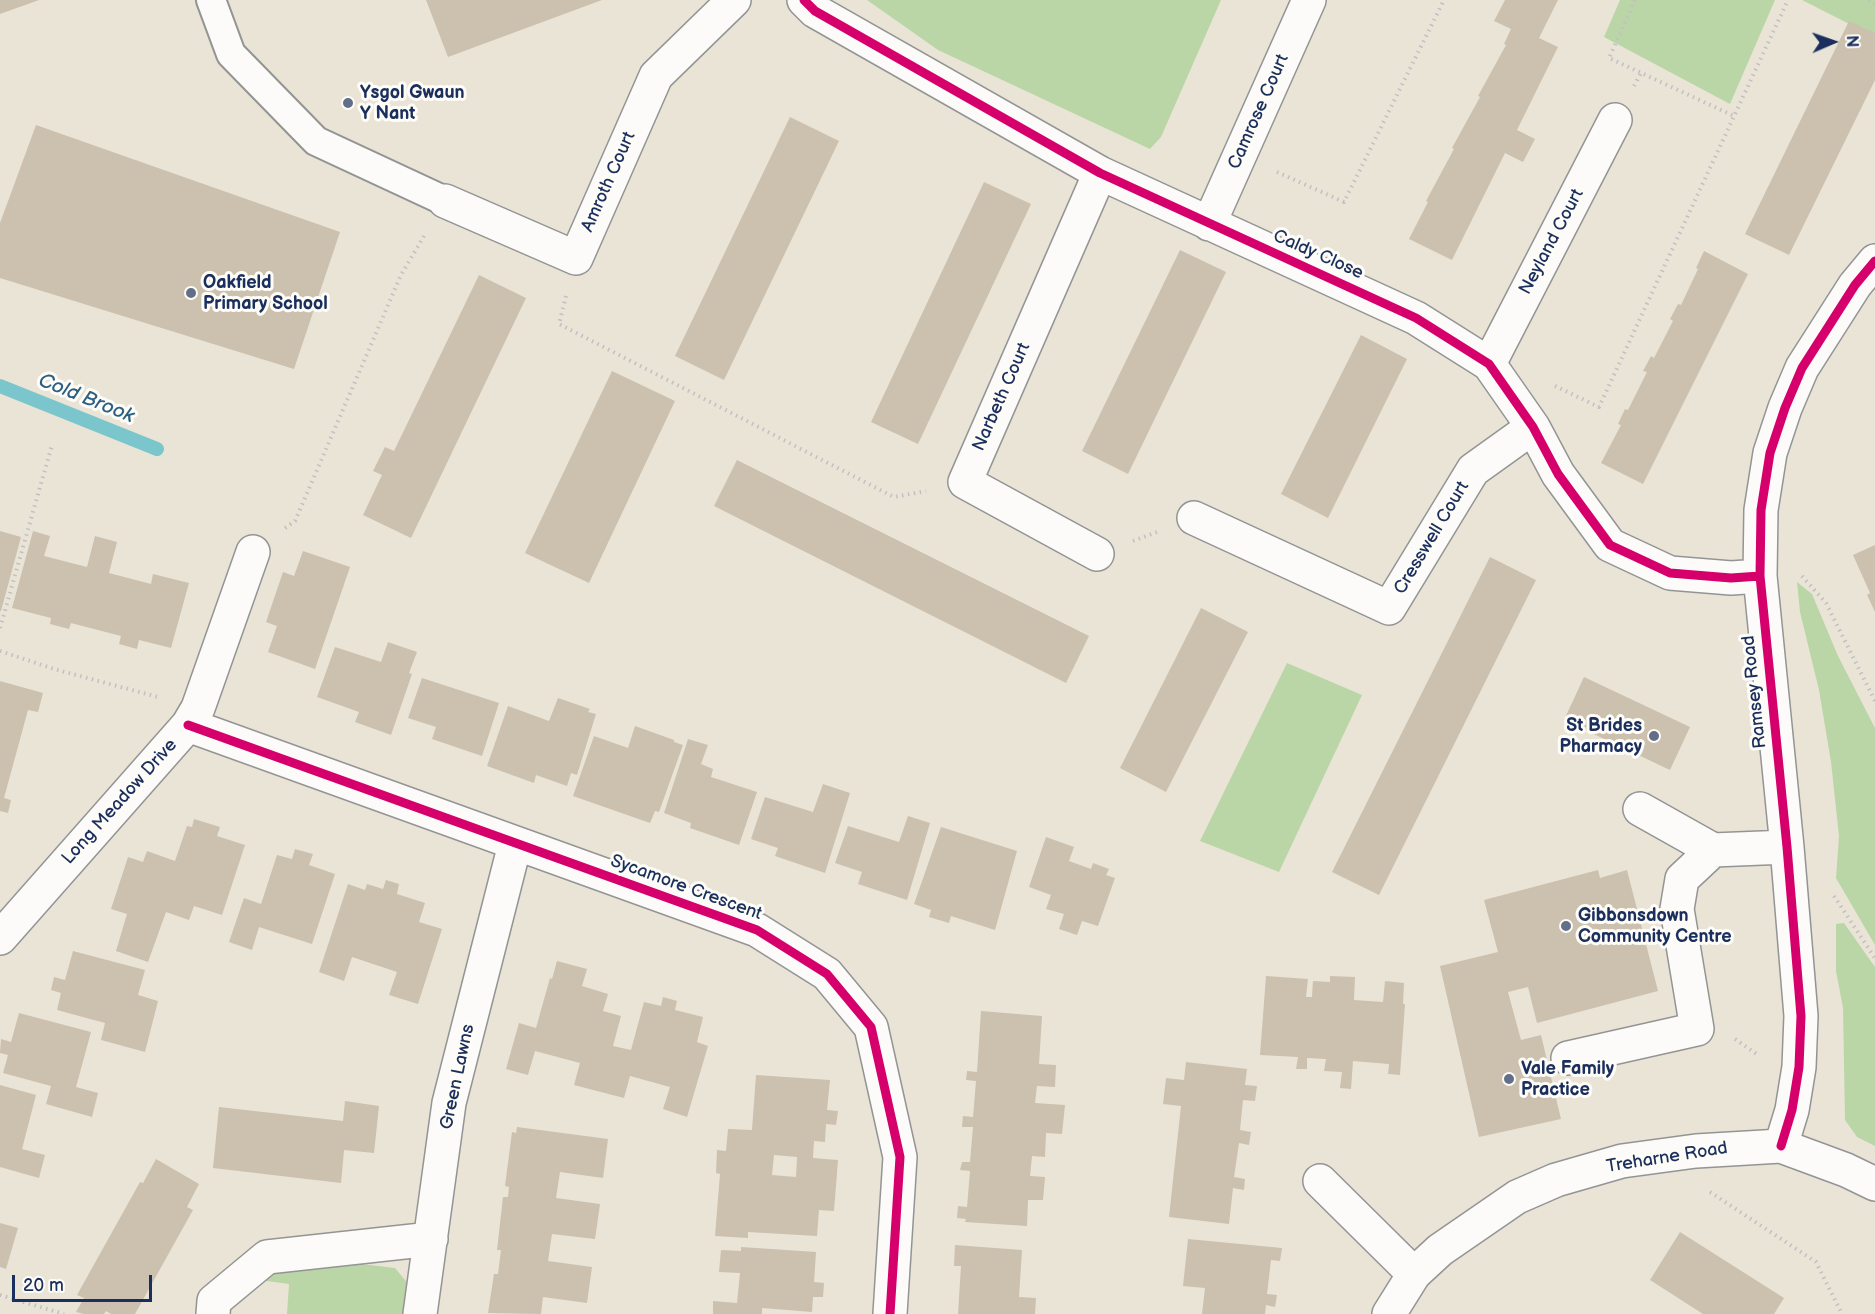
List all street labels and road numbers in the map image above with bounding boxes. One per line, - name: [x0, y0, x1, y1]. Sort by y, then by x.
- street label: Camrose Court: [1224, 51, 1294, 173]
- street label: Amroth Court: [577, 129, 641, 235]
- street label: Neyland Court: [1515, 185, 1589, 299]
- street label: Caldy Close: [1269, 225, 1367, 285]
- street label: Narbeth Court: [968, 339, 1036, 455]
- street label: Cresswell Court: [1390, 478, 1474, 598]
- street label: Ramsey Road: [1738, 634, 1772, 750]
- street label: Long Meadow Drive: [58, 735, 182, 869]
- street label: Sycamore Crescent: [607, 851, 765, 925]
- street label: Green Lawns: [436, 1022, 480, 1132]
- street label: Treharne Road: [1605, 1138, 1729, 1178]

